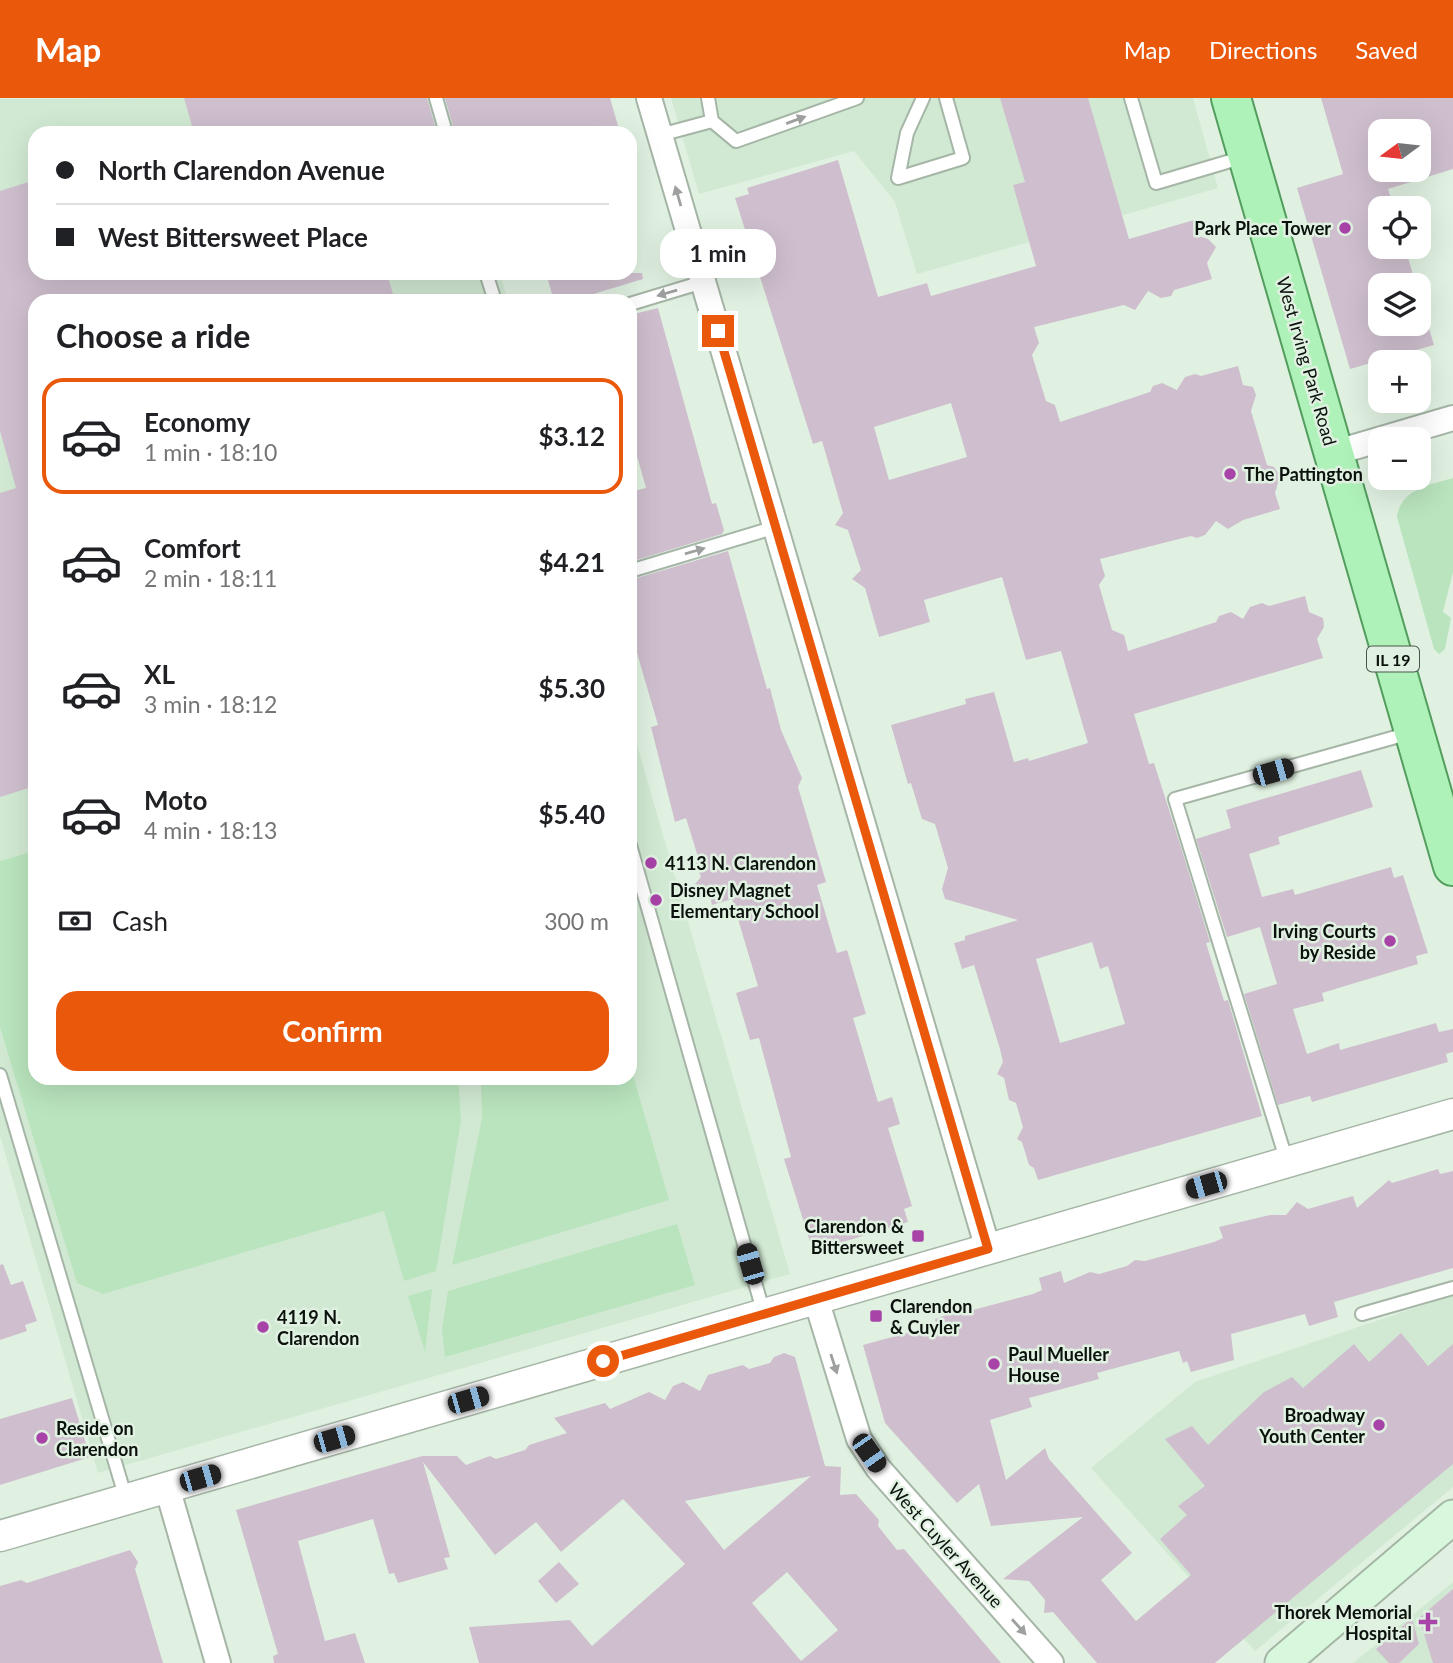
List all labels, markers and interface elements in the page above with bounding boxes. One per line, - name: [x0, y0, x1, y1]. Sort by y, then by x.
- text: Map: [35, 29, 101, 69]
- text: Map: [1124, 35, 1171, 64]
- text: Directions: [1209, 35, 1317, 64]
- text: Saved: [1355, 35, 1418, 64]
- one-way arrow: [786, 114, 807, 125]
- north arrow: [1368, 119, 1432, 182]
- map controls: [1368, 119, 1431, 490]
- text: North Clarendon Avenue: [98, 154, 385, 186]
- one-way arrow: [672, 185, 683, 207]
- button: locate: [1368, 196, 1431, 259]
- place label: Park Place Tower: [1194, 217, 1331, 239]
- marker: Park Place Tower: [1337, 220, 1353, 236]
- text: West Bittersweet Place: [98, 221, 368, 253]
- callout: 1 min: [660, 230, 776, 278]
- text: 1 min: [689, 239, 747, 267]
- button: layers: [1368, 273, 1431, 336]
- street label: West Irving Park Road: [1272, 274, 1342, 448]
- one-way arrow: [656, 288, 677, 298]
- route end: [702, 315, 734, 347]
- text: Choose a ride: [56, 316, 250, 355]
- button: +: [1368, 350, 1431, 413]
- icon: car: [60, 405, 123, 468]
- text: Economy: [144, 406, 250, 438]
- text: $3.12: [539, 420, 605, 452]
- button: −: [1368, 427, 1431, 490]
- text: 1 min · 18:10: [144, 438, 277, 466]
- place label: The Pattington: [1244, 463, 1363, 485]
- marker: The Pattington: [1222, 466, 1238, 482]
- icon: car: [60, 531, 123, 594]
- text: Comfort: [144, 532, 241, 564]
- text: $4.21: [539, 546, 605, 578]
- one-way arrow: [685, 546, 706, 556]
- text: 2 min · 18:11: [144, 564, 277, 592]
- road number: IL 19: [1367, 646, 1419, 672]
- icon: car: [60, 657, 123, 720]
- text: XL: [144, 658, 175, 690]
- text: $5.30: [539, 672, 605, 704]
- text: 3 min · 18:12: [144, 690, 277, 718]
- car: [1250, 756, 1297, 788]
- icon: car: [60, 783, 123, 846]
- text: Moto: [144, 784, 207, 816]
- text: $5.40: [539, 798, 605, 830]
- text: 4 min · 18:13: [144, 816, 277, 844]
- place label: 4113 N. Clarendon: [665, 852, 816, 874]
- marker: 4113 N. Clarendon: [643, 855, 659, 871]
- place label: Disney Magnet Elementary School: [670, 879, 819, 922]
- marker: Disney Magnet Elementary School: [648, 892, 664, 908]
- icon: cash: [56, 902, 94, 940]
- text: Cash: [112, 905, 168, 937]
- text: 300 m: [544, 907, 609, 935]
- place label: Irving Courts by Reside: [1272, 920, 1376, 963]
- marker: Irving Courts by Reside: [1382, 933, 1398, 949]
- button: Confirm: [56, 991, 609, 1071]
- car: [1183, 1169, 1230, 1201]
- place label: Clarendon & Bittersweet: [804, 1215, 904, 1258]
- marker: Clarendon & Bittersweet: [910, 1228, 926, 1244]
- car: [735, 1241, 766, 1287]
- place label: Clarendon & Cuyler: [890, 1295, 972, 1338]
- place label: 4119 N. Clarendon: [277, 1306, 359, 1349]
- marker: Clarendon & Cuyler: [868, 1308, 884, 1324]
- marker: 4119 N. Clarendon: [255, 1319, 271, 1335]
- place label: Paul Mueller House: [1008, 1343, 1109, 1386]
- route start: [587, 1345, 619, 1377]
- one-way arrow: [829, 1354, 840, 1375]
- marker: Paul Mueller House: [986, 1356, 1002, 1372]
- car: [445, 1384, 492, 1416]
- place label: Broadway Youth Center: [1258, 1404, 1365, 1447]
- place label: Reside on Clarendon: [56, 1417, 138, 1460]
- marker: Broadway Youth Center: [1371, 1417, 1387, 1433]
- car: [311, 1423, 358, 1455]
- marker: Reside on Clarendon: [34, 1430, 50, 1446]
- car: [849, 1430, 890, 1476]
- car: [177, 1462, 224, 1494]
- street label: West Cuyler Avenue: [884, 1478, 1008, 1612]
- place label: Thorek Memorial Hospital: [1274, 1601, 1412, 1644]
- marker: Thorek Memorial Hospital: [1418, 1612, 1438, 1632]
- one-way arrow: [1011, 1618, 1026, 1635]

